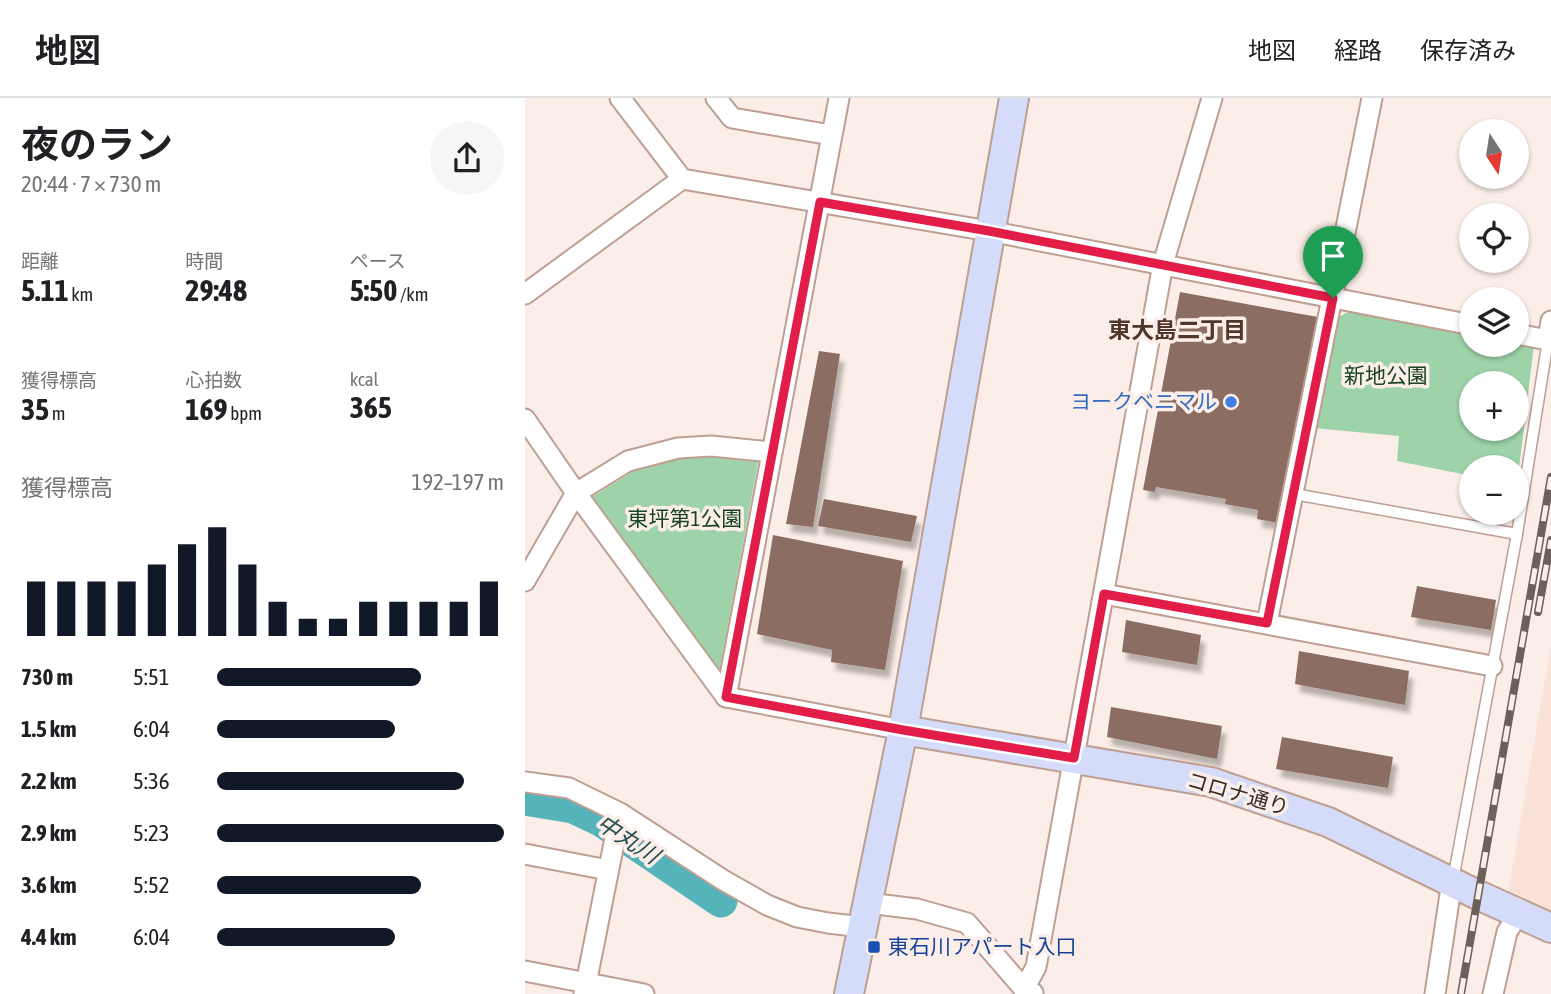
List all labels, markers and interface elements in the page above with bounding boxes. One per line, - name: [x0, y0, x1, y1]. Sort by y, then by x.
- text: 地図: [35, 31, 101, 69]
- text: 地図: [1248, 37, 1296, 64]
- text: 経路: [1334, 37, 1382, 64]
- text: 保存済み: [1420, 37, 1516, 64]
- north arrow: [1459, 119, 1529, 189]
- map controls: [1459, 119, 1529, 525]
- button: share: [430, 121, 504, 195]
- text: 夜のラン: [21, 123, 173, 166]
- text: 20:44 · 7 × 730 m: [21, 171, 161, 197]
- button: locate: [1459, 203, 1529, 273]
- pin: [1303, 226, 1363, 298]
- icon: arrive: [1314, 237, 1352, 275]
- text: 距離: [21, 250, 59, 272]
- text: 時間: [185, 250, 223, 272]
- text: ペース: [350, 250, 406, 272]
- text: 5.11: [21, 273, 69, 307]
- text: 29:48: [185, 273, 247, 307]
- text: 5:50: [350, 273, 397, 307]
- text: km: [69, 283, 93, 305]
- text: /km: [397, 283, 428, 305]
- button: layers: [1459, 287, 1529, 357]
- district label: 東大島二丁目: [1108, 317, 1246, 343]
- park label: 新地公園: [1344, 363, 1428, 387]
- text: kcal: [350, 368, 379, 390]
- text: 獲得標高: [21, 369, 97, 391]
- text: 心拍数: [185, 369, 242, 391]
- button: +: [1459, 371, 1529, 441]
- place label: ヨークベニマル: [1070, 389, 1217, 413]
- text: 365: [350, 390, 392, 424]
- text: 35: [21, 392, 49, 426]
- text: 169: [185, 392, 228, 426]
- marker: ヨークベニマル: [1223, 394, 1239, 410]
- text: m: [49, 402, 66, 424]
- text: bpm: [228, 402, 262, 424]
- button: −: [1459, 455, 1529, 525]
- text: 192–197 m: [411, 469, 504, 495]
- text: 獲得標高: [21, 475, 113, 501]
- park label: 東坪第1公園: [628, 506, 742, 530]
- text: 730 m: [21, 664, 73, 690]
- text: 5:51: [133, 664, 170, 690]
- text: 1.5 km: [21, 716, 77, 742]
- text: 6:04: [133, 716, 170, 742]
- street label: コロナ通り: [1185, 767, 1292, 819]
- text: 2.2 km: [21, 768, 77, 794]
- text: 5:36: [133, 768, 170, 794]
- water label: 中丸川: [592, 809, 667, 870]
- text: 2.9 km: [21, 820, 77, 846]
- text: 5:23: [133, 820, 170, 846]
- text: 3.6 km: [21, 872, 77, 898]
- text: 5:52: [133, 872, 170, 898]
- text: 4.4 km: [21, 924, 77, 950]
- text: 6:04: [133, 924, 170, 950]
- place label: 東石川アパート入口: [888, 934, 1077, 958]
- marker: 東石川アパート入口: [866, 939, 882, 955]

